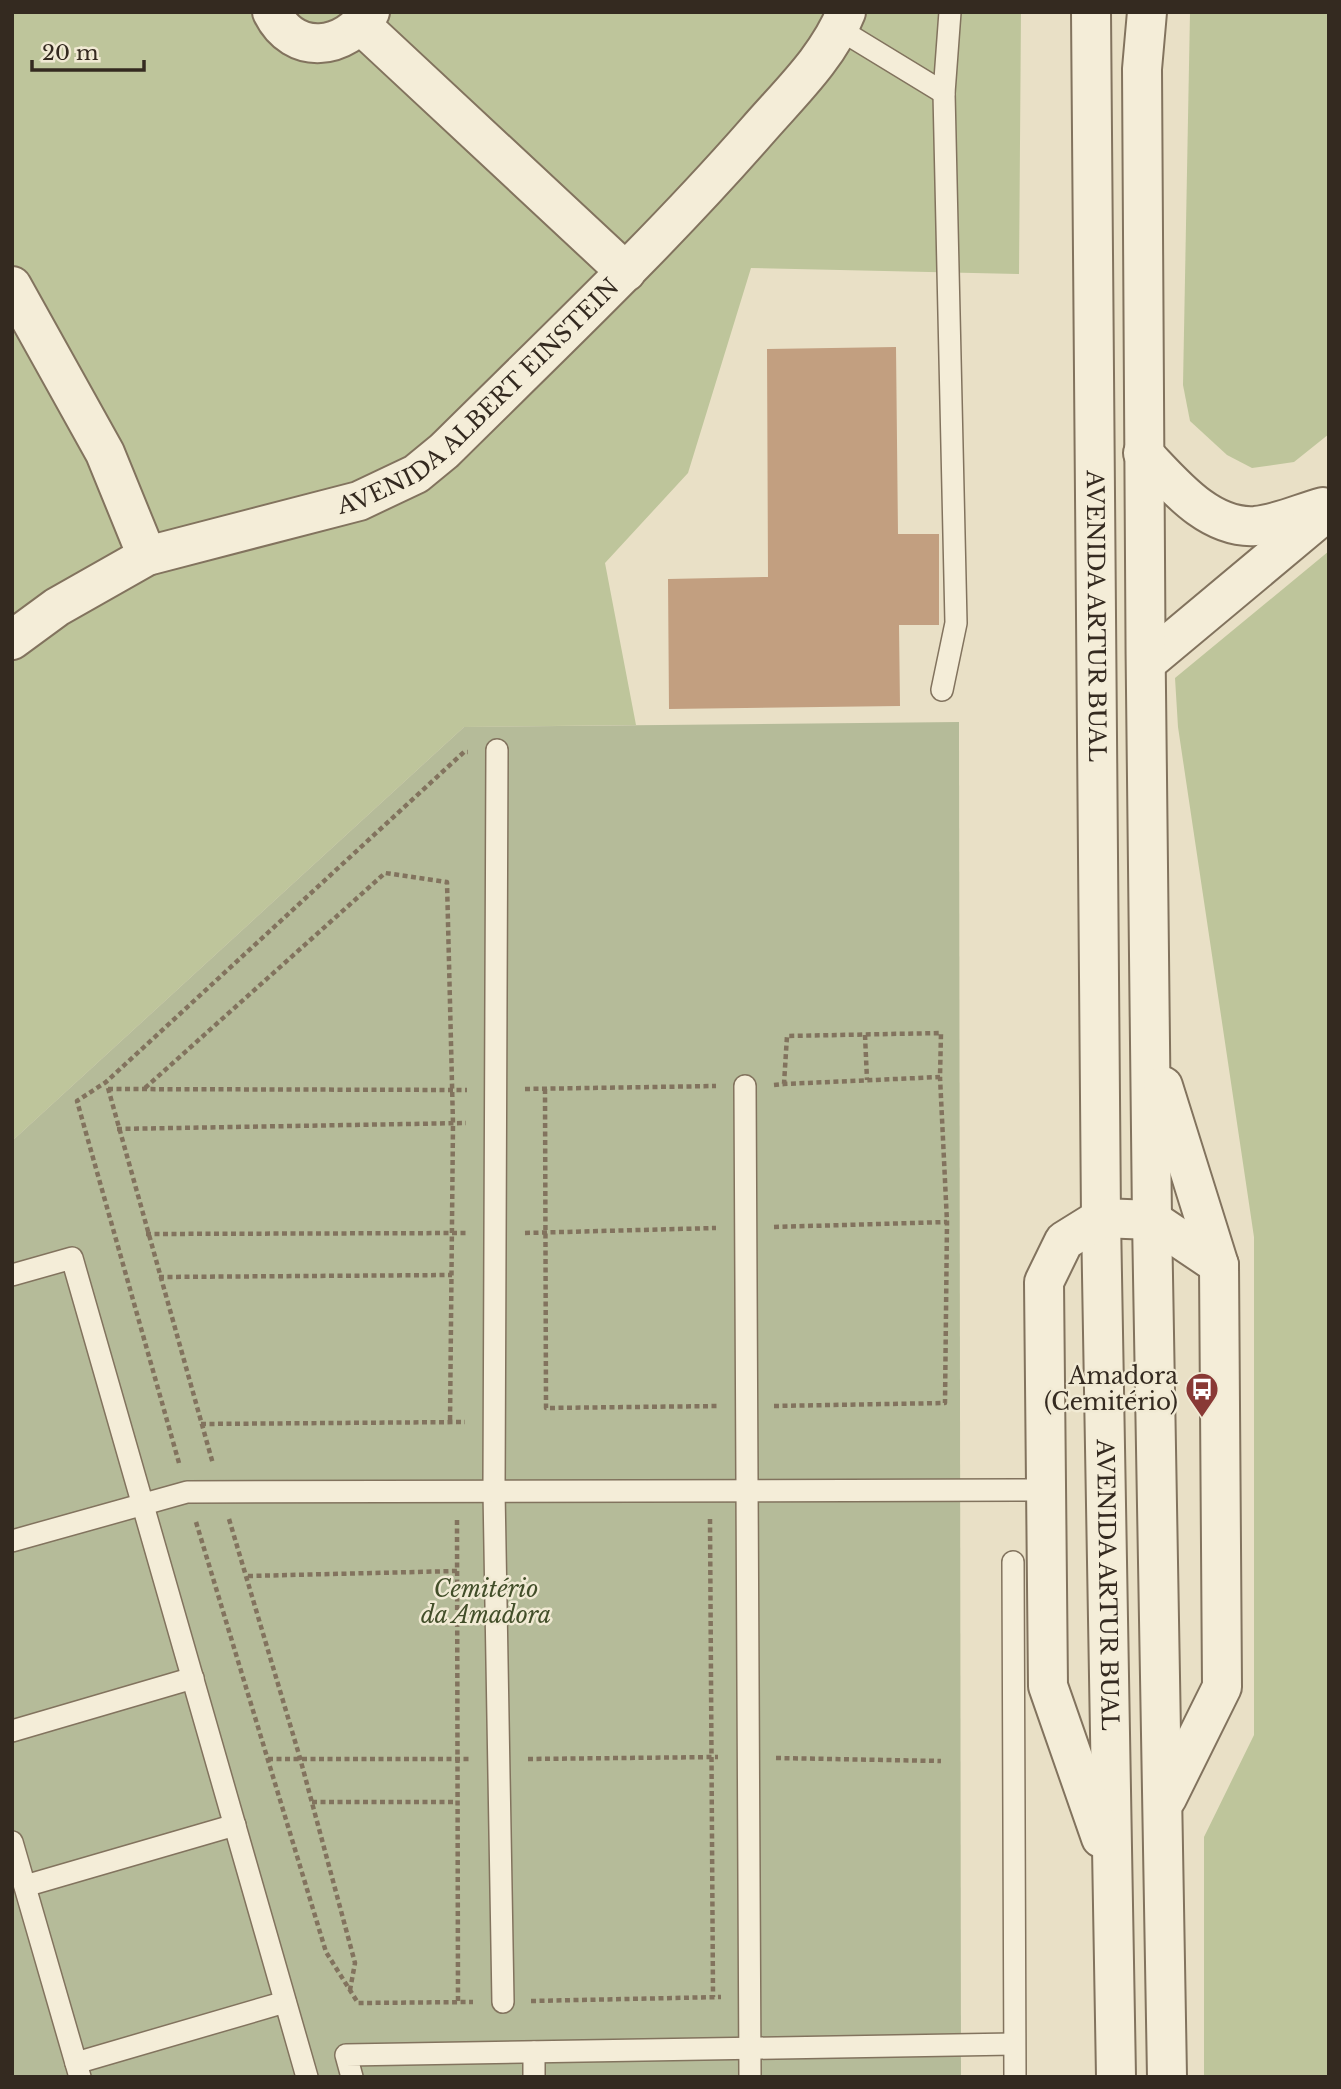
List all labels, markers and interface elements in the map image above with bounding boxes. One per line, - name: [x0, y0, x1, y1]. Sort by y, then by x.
- scale bar: [32, 28, 144, 72]
- text: 20 m: [42, 40, 99, 66]
- street label: AVENIDA ALBERT EINSTEIN: [333, 273, 625, 520]
- street label: AVENIDA ARTUR BUAL: [1081, 469, 1111, 762]
- place label: Amadora (Cemitério): [1044, 1362, 1178, 1416]
- bus stop icon: Amadora (Cemitério): [1183, 1370, 1221, 1419]
- street label: AVENIDA ARTUR BUAL: [1091, 1438, 1124, 1731]
- park label: Cemitério da Amadora: [421, 1575, 551, 1629]

